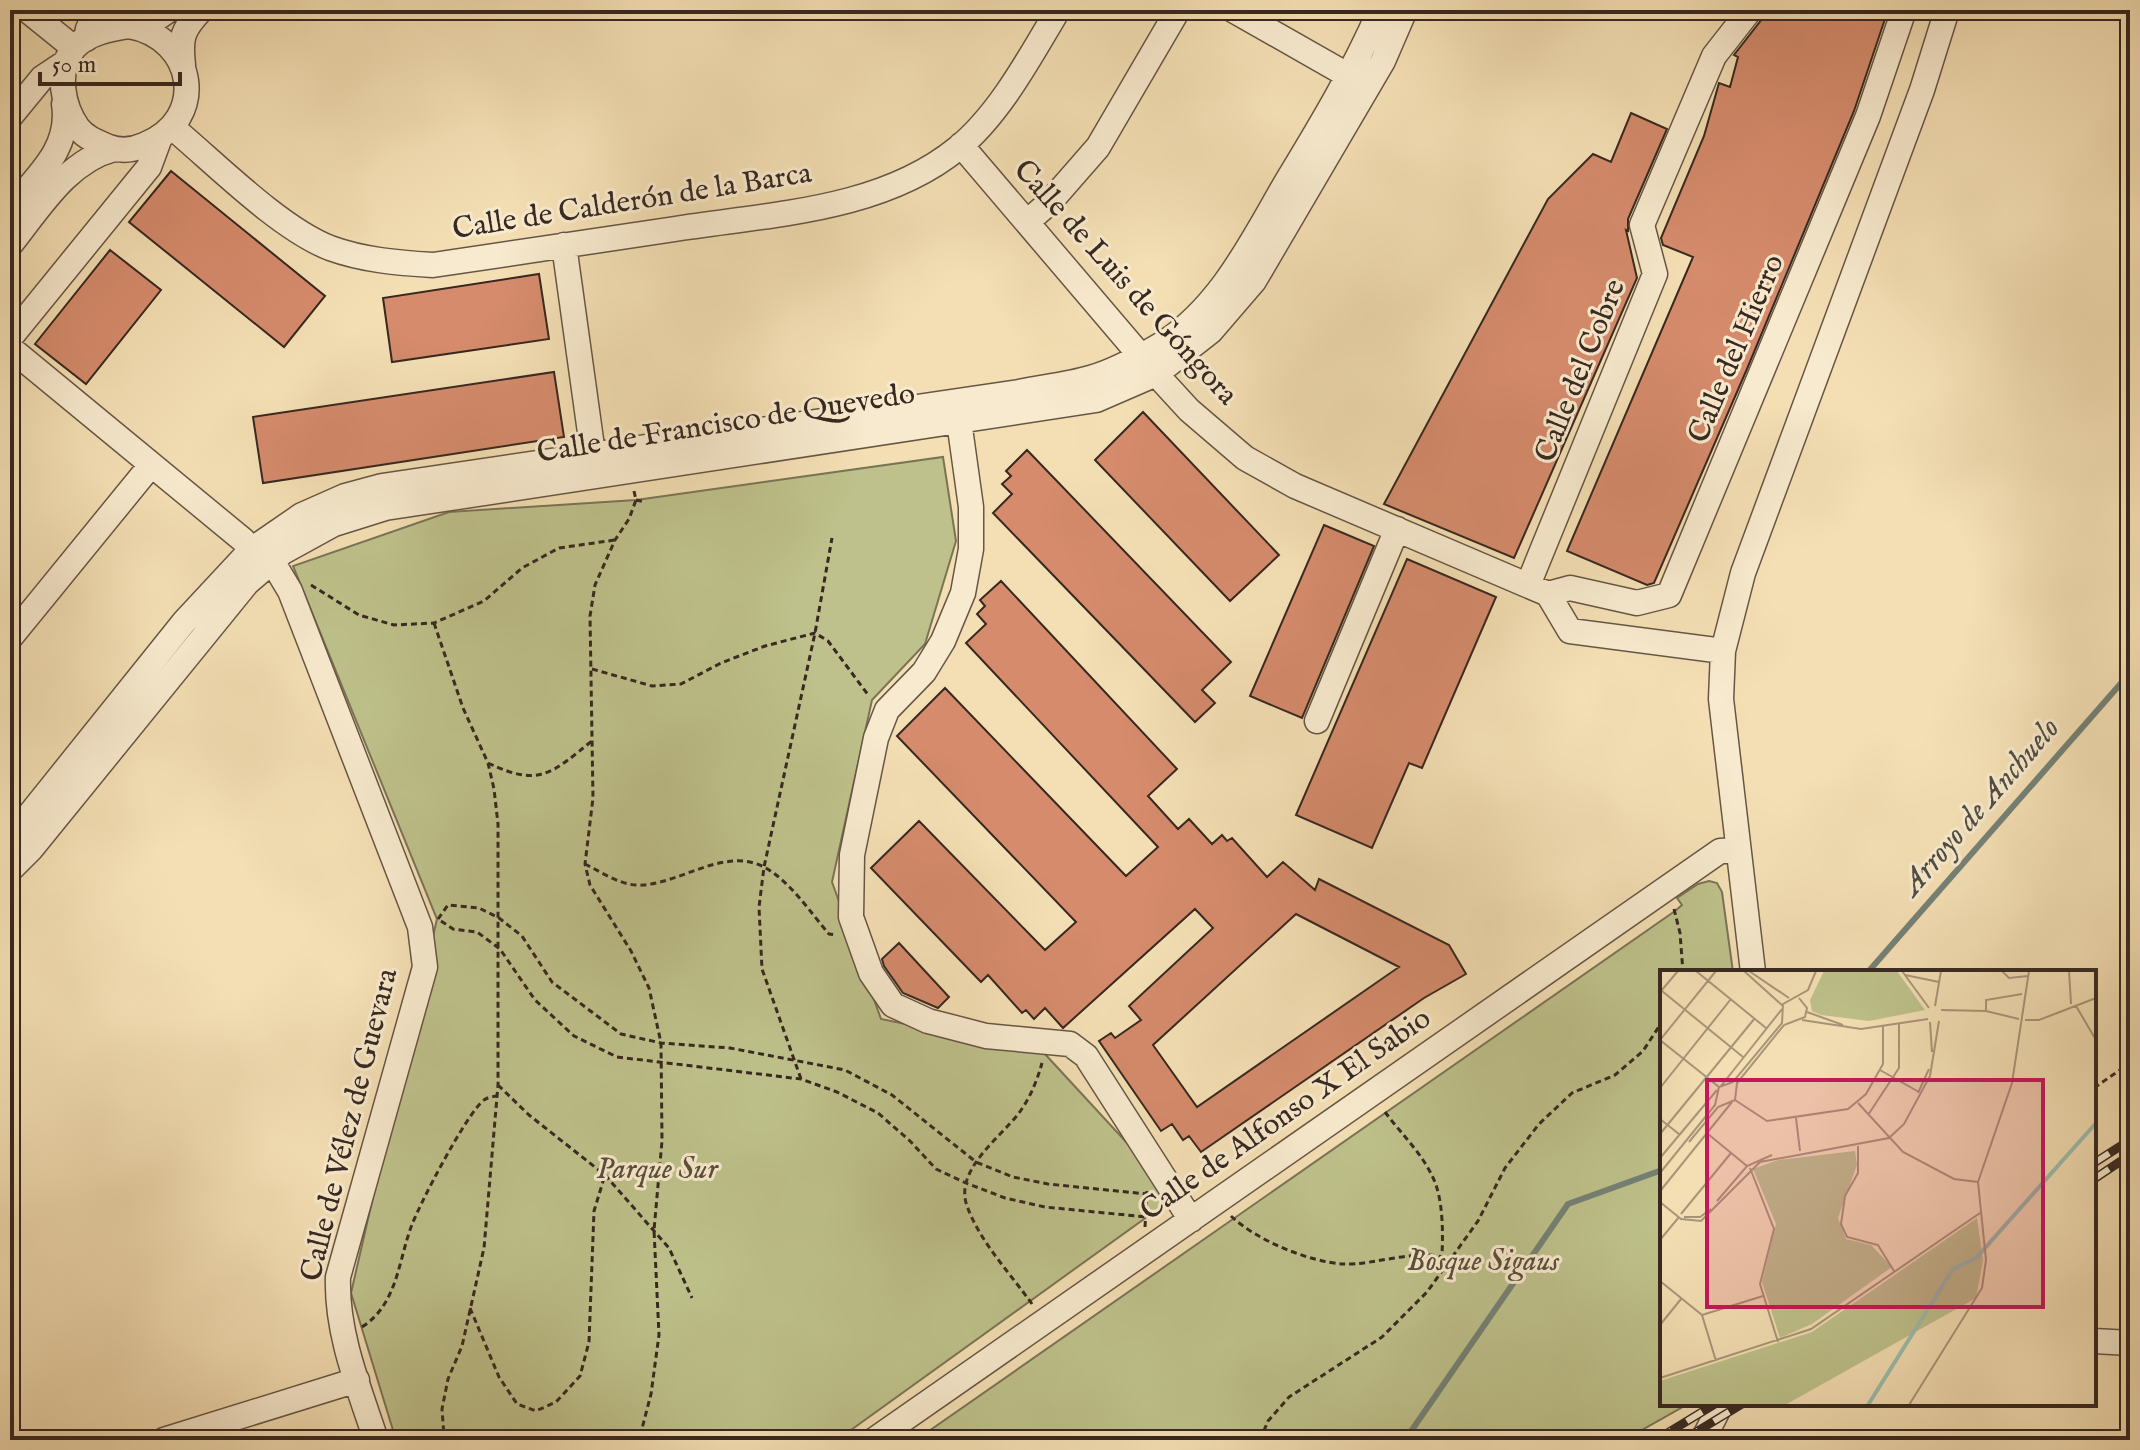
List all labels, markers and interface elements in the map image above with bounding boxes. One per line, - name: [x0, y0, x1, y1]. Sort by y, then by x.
- scale bar: [40, 36, 180, 86]
- text: 50 m: [52, 50, 96, 81]
- street label: Calle de Luis de Góngora: [1005, 152, 1245, 414]
- street label: Calle de Calderón de la Barca: [450, 155, 814, 249]
- street label: Calle del Hierro: [1680, 249, 1794, 449]
- street label: Calle del Cobre: [1527, 274, 1635, 468]
- street label: Calle de Francisco de Quevedo: [534, 375, 918, 473]
- water label: Arroyo de Anchuelo: [1890, 709, 2070, 907]
- street label: Calle de Vélez de Guevara: [293, 965, 407, 1285]
- inset map: [1660, 970, 2096, 1406]
- street label: Calle de Alfonso X El Sabio: [1133, 1000, 1439, 1230]
- park label: Parque Sur: [596, 1151, 720, 1189]
- park label: Bosque Sigaus: [1407, 1243, 1559, 1281]

